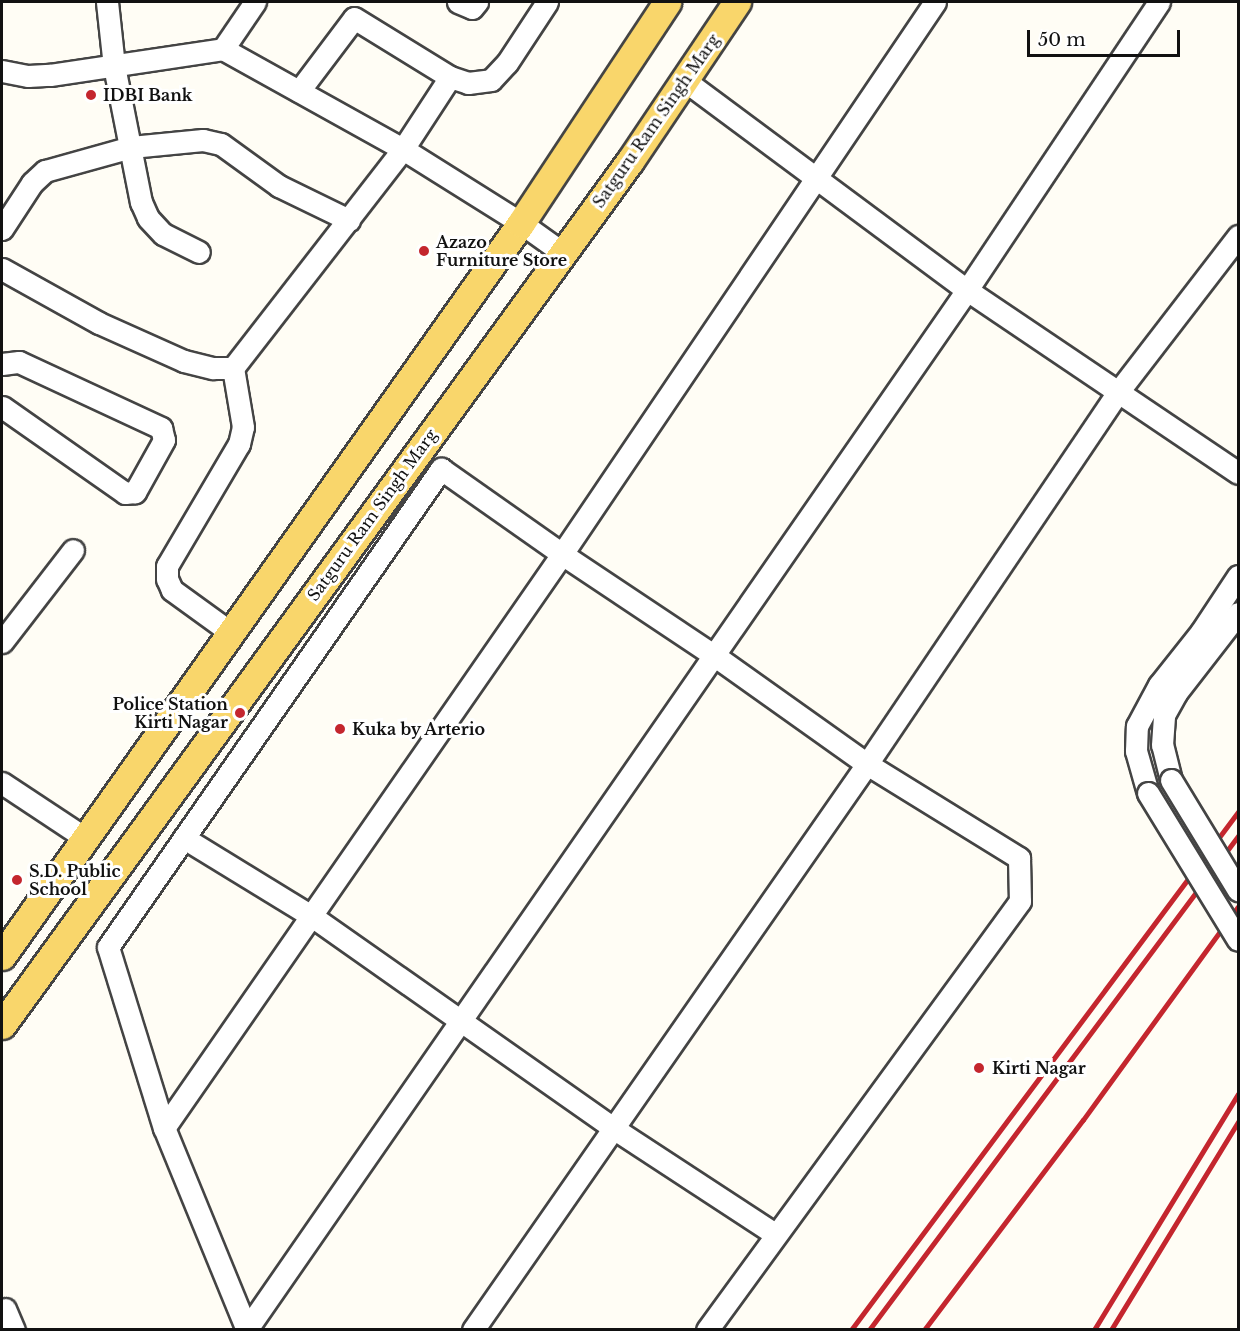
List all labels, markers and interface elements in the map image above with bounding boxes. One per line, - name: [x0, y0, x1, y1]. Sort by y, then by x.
- scale bar: [1030, 18, 1183, 56]
- text: 50 m: [1038, 29, 1086, 51]
- street label: Satguru Ram Singh Marg: [589, 31, 723, 211]
- place label: IDBI Bank: [103, 85, 192, 105]
- marker: IDBI Bank: [84, 88, 98, 102]
- place label: Azazo Furniture Store: [436, 232, 567, 270]
- marker: Azazo Furniture Store: [417, 244, 431, 258]
- street label: Satguru Ram Singh Marg: [303, 426, 441, 604]
- place label: Police Station Kirti Nagar: [112, 694, 228, 732]
- marker: Police Station Kirti Nagar: [233, 706, 247, 720]
- place label: Kuka by Arterio: [352, 719, 486, 739]
- marker: Kuka by Arterio: [333, 722, 347, 736]
- place label: S.D. Public School: [29, 861, 121, 899]
- marker: S.D. Public School: [10, 873, 24, 887]
- place label: Kirti Nagar: [992, 1058, 1086, 1078]
- marker: Kirti Nagar: [970, 1059, 988, 1077]

